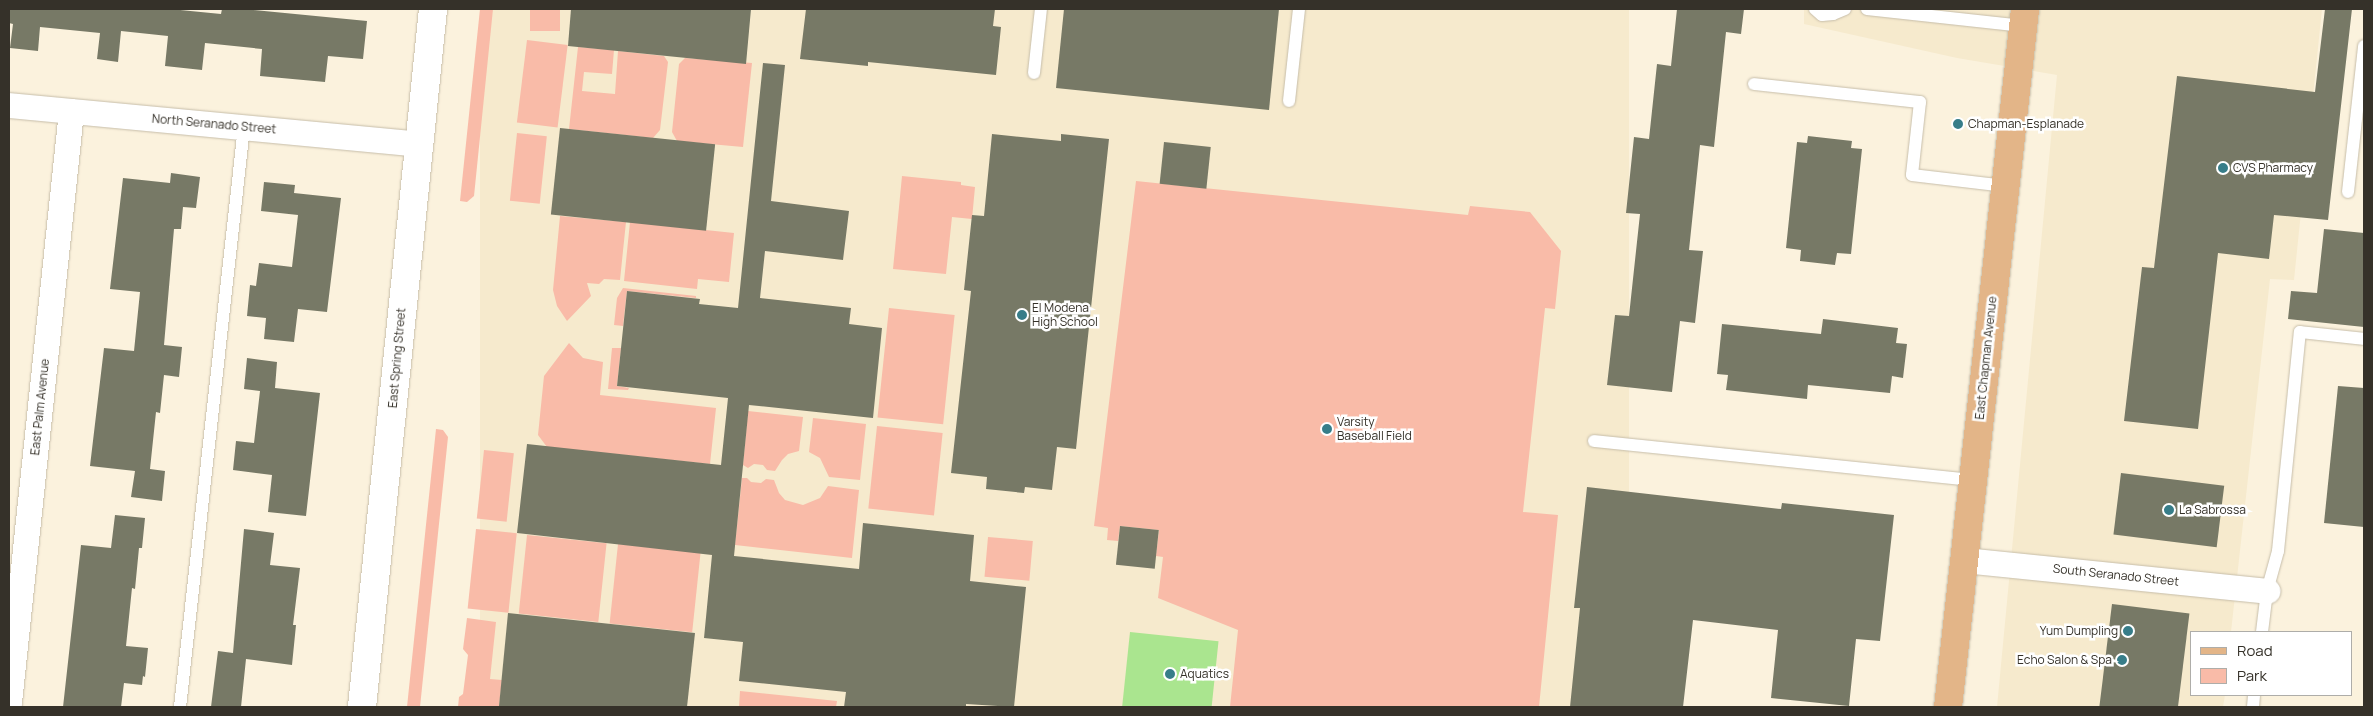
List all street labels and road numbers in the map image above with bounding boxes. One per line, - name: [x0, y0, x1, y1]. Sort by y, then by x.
- street label: North Seranado Street: [151, 111, 277, 137]
- street label: East Chapman Avenue: [1972, 296, 2000, 420]
- street label: East Spring Street: [385, 307, 409, 409]
- street label: East Palm Avenue: [28, 358, 52, 456]
- street label: South Seranado Street: [2052, 561, 2180, 589]

